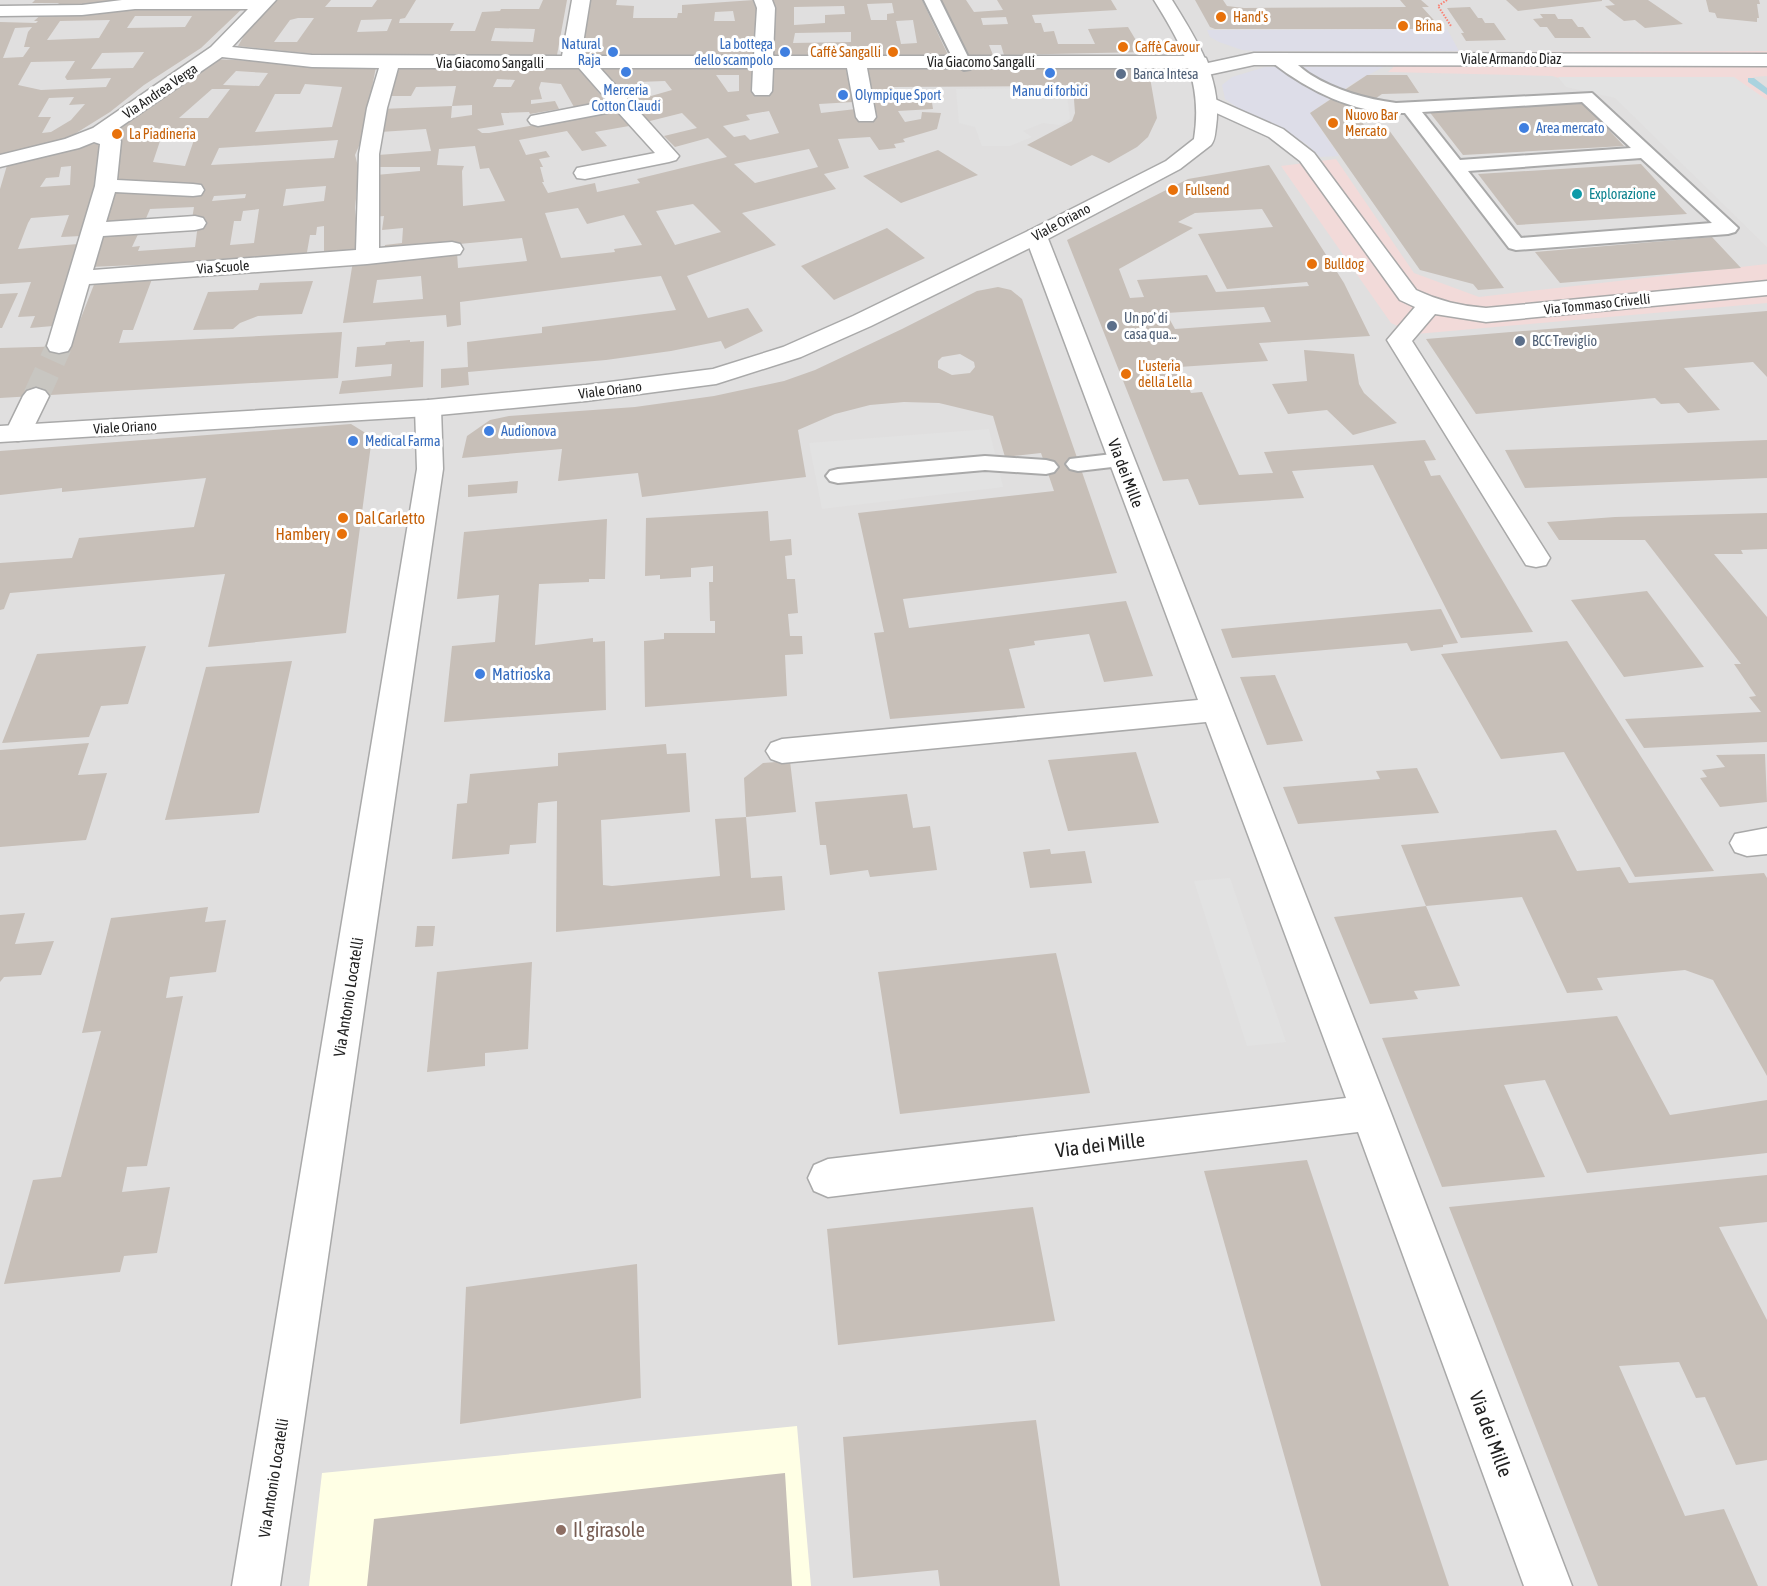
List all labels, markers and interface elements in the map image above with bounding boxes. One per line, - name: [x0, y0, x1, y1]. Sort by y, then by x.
- place label: Hand's: [1233, 9, 1268, 25]
- marker: Hand's: [1214, 10, 1228, 24]
- place label: Brina: [1415, 18, 1442, 34]
- marker: Brina: [1396, 19, 1410, 33]
- place label: Natural Raja: [561, 36, 601, 68]
- place label: La bottega dello scampolo: [694, 36, 773, 68]
- place label: Caffè Cavour: [1135, 39, 1200, 55]
- marker: Caffè Cavour: [1116, 40, 1130, 54]
- place label: Caffè Sangalli: [810, 44, 881, 60]
- marker: Natural Raja: [606, 45, 620, 59]
- marker: La bottega dello scampolo: [778, 45, 792, 59]
- marker: Caffè Sangalli: [886, 45, 900, 59]
- street label: Viale Armando Diaz: [1461, 51, 1561, 67]
- street label: Via Giacomo Sangalli: [927, 54, 1035, 70]
- street label: Via Giacomo Sangalli: [436, 55, 544, 71]
- street label: Via Andrea Verga: [120, 60, 200, 122]
- marker: Merceria Cotton Claudi: [619, 65, 633, 79]
- marker: Manu di forbici: [1043, 66, 1057, 80]
- place label: Banca Intesa: [1133, 66, 1199, 82]
- marker: Banca Intesa: [1114, 67, 1128, 81]
- place label: Merceria Cotton Claudi: [591, 82, 661, 114]
- place label: Manu di forbici: [1012, 83, 1088, 99]
- place label: Olympique Sport: [855, 87, 941, 103]
- marker: Olympique Sport: [836, 88, 850, 102]
- place label: Nuovo Bar Mercato: [1345, 107, 1399, 139]
- marker: Nuovo Bar Mercato: [1326, 116, 1340, 130]
- place label: Area mercato: [1536, 120, 1605, 136]
- marker: Area mercato: [1517, 121, 1531, 135]
- place label: La Piadineria: [129, 126, 196, 142]
- marker: La Piadineria: [110, 127, 124, 141]
- place label: Fullsend: [1185, 182, 1229, 198]
- marker: Fullsend: [1166, 183, 1180, 197]
- place label: Explorazione: [1589, 186, 1656, 202]
- marker: Explorazione: [1570, 187, 1584, 201]
- street label: Viale Oriano: [1029, 200, 1093, 244]
- place label: Bulldog: [1324, 256, 1364, 272]
- street label: Via Scuole: [196, 257, 250, 277]
- marker: Bulldog: [1305, 257, 1319, 271]
- street label: Via Tommaso Crivelli: [1543, 290, 1651, 318]
- place label: Un po' di casa qua...: [1124, 310, 1176, 342]
- marker: Un po' di casa qua...: [1105, 319, 1119, 333]
- place label: BCC Treviglio: [1532, 333, 1597, 349]
- marker: BCC Treviglio: [1513, 334, 1527, 348]
- place label: L'usteria della Lella: [1138, 358, 1193, 390]
- marker: L'usteria della Lella: [1119, 367, 1133, 381]
- street label: Viale Oriano: [577, 378, 643, 402]
- street label: Viale Oriano: [93, 417, 157, 437]
- place label: Audionova: [501, 423, 556, 439]
- marker: Audionova: [482, 424, 496, 438]
- place label: Medical Farma: [365, 433, 440, 449]
- marker: Medical Farma: [346, 434, 360, 448]
- street label: Via dei Mille: [1105, 436, 1147, 510]
- place label: Dal Carletto: [355, 509, 425, 527]
- marker: Dal Carletto: [336, 511, 350, 525]
- place label: Hambery: [276, 525, 330, 544]
- marker: Hambery: [335, 527, 349, 541]
- place label: Matrioska: [492, 665, 551, 683]
- marker: Matrioska: [473, 667, 487, 681]
- street label: Via Antonio Locatelli: [330, 936, 366, 1058]
- street label: Via dei Mille: [1054, 1128, 1146, 1161]
- street label: Via dei Mille: [1465, 1388, 1518, 1480]
- street label: Via Antonio Locatelli: [255, 1417, 291, 1539]
- place label: Il girasole: [573, 1518, 645, 1541]
- marker: Il girasole: [554, 1523, 568, 1537]

